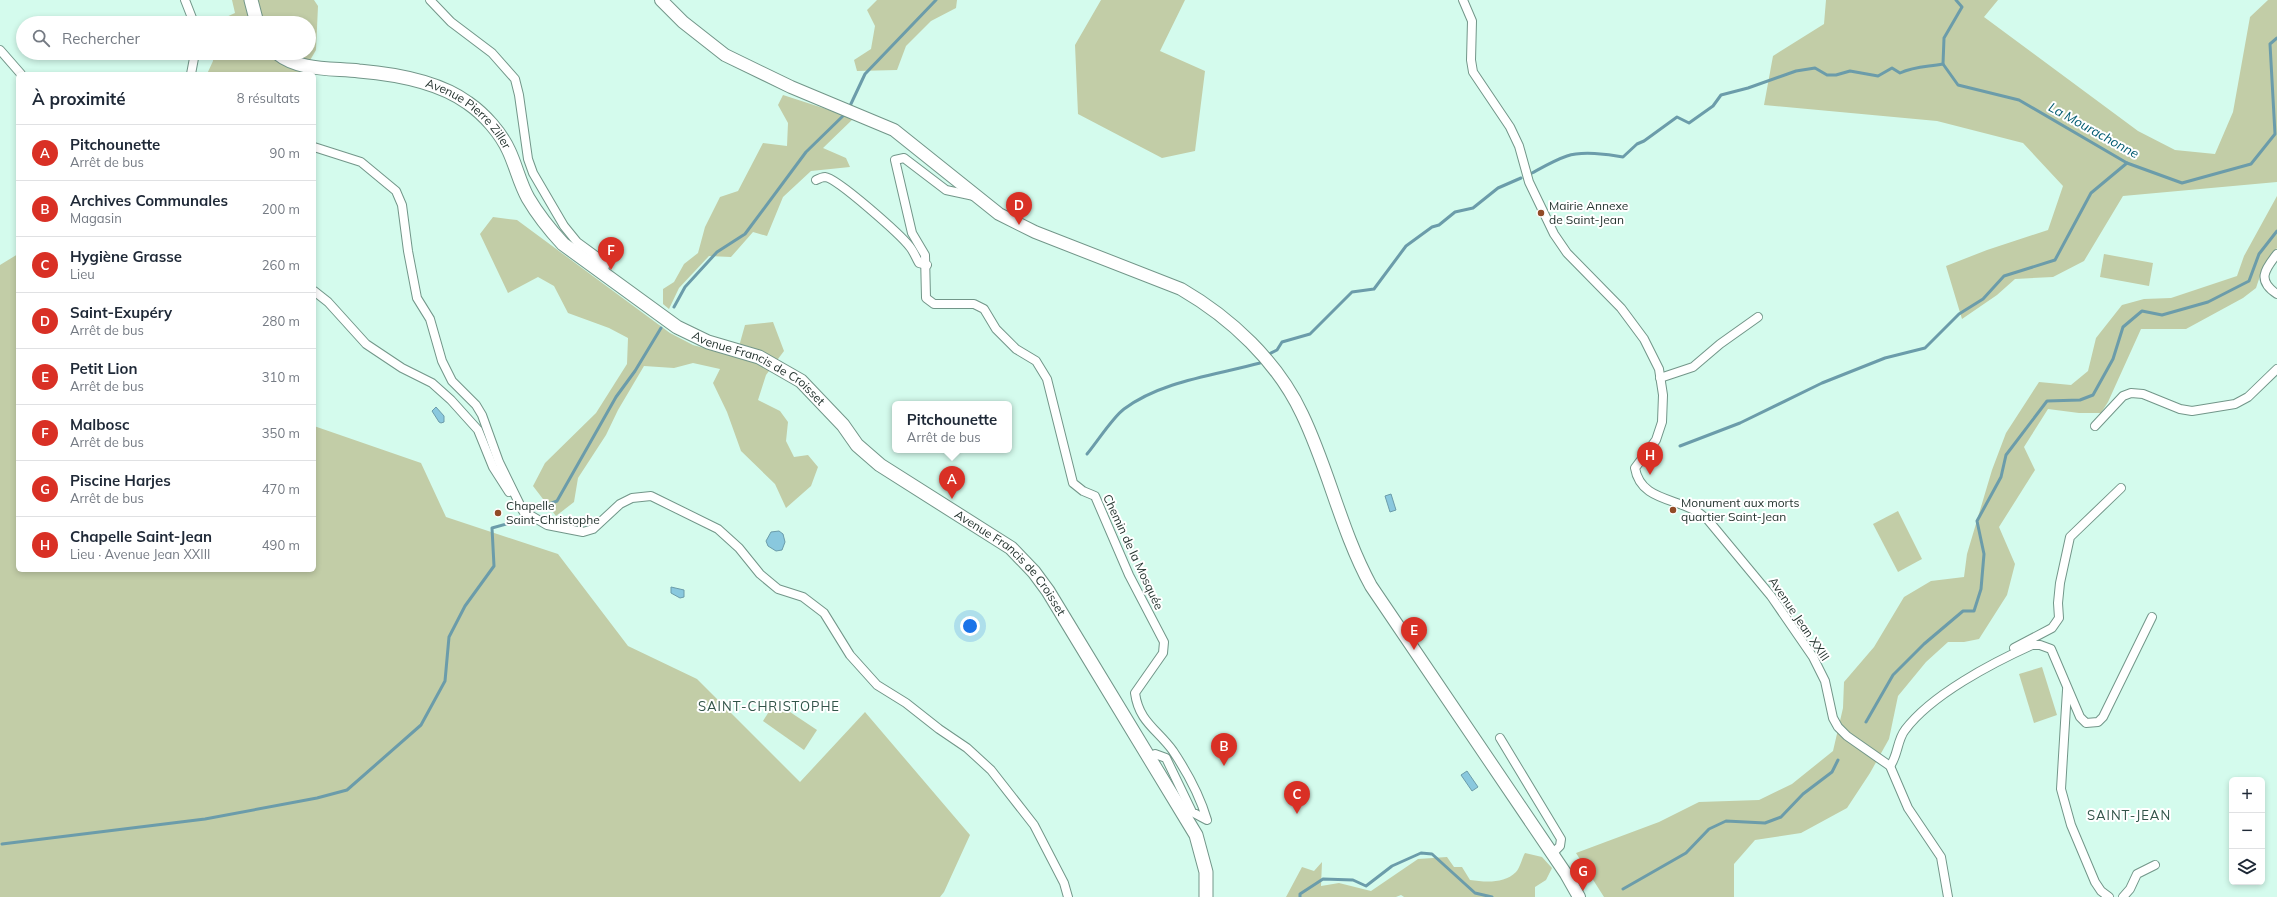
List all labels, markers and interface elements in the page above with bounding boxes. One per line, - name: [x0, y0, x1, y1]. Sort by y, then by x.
- search box: [16, 16, 316, 60]
- icon: search: [30, 27, 52, 49]
- text: Rechercher: [62, 29, 140, 48]
- street label: Avenue Pierre Ziller: [424, 75, 515, 152]
- text: À proximité: [32, 88, 126, 109]
- text: 8 résultats: [237, 90, 300, 106]
- water label: La Mourachonne: [2046, 99, 2142, 161]
- text: Pitchounette: [70, 135, 160, 154]
- text: A: [40, 145, 50, 161]
- text: 90 m: [270, 145, 300, 161]
- text: Arrêt de bus: [70, 154, 144, 170]
- text: Archives Communales: [70, 191, 228, 210]
- pin: D: [1006, 192, 1032, 225]
- place label: Mairie Annexe de Saint-Jean: [1549, 198, 1628, 227]
- text: B: [41, 201, 49, 217]
- text: 200 m: [262, 201, 300, 217]
- marker: Mairie Annexe de Saint-Jean: [1536, 208, 1546, 218]
- text: Magasin: [70, 210, 122, 226]
- pin: F: [598, 237, 624, 270]
- text: Hygiène Grasse: [70, 247, 182, 266]
- text: C: [41, 257, 49, 273]
- text: 260 m: [262, 257, 300, 273]
- text: Lieu: [70, 266, 95, 282]
- text: Saint-Exupéry: [70, 303, 172, 322]
- text: D: [40, 313, 50, 329]
- text: 280 m: [262, 313, 300, 329]
- text: Arrêt de bus: [70, 322, 144, 338]
- street label: Avenue Francis de Croisset: [690, 327, 828, 408]
- text: Petit Lion: [70, 359, 137, 378]
- text: E: [41, 369, 49, 385]
- text: 310 m: [262, 369, 300, 385]
- text: Arrêt de bus: [70, 378, 144, 394]
- popup: [892, 401, 1012, 453]
- text: Pitchounette: [907, 410, 997, 429]
- text: Malbosc: [70, 415, 130, 434]
- text: F: [41, 425, 49, 441]
- text: 350 m: [262, 425, 300, 441]
- text: Arrêt de bus: [907, 429, 981, 445]
- text: Arrêt de bus: [70, 434, 144, 450]
- pin: H: [1637, 442, 1663, 475]
- pin: A: [939, 466, 965, 499]
- text: Piscine Harjes: [70, 471, 171, 490]
- text: G: [40, 481, 50, 497]
- text: 470 m: [262, 481, 300, 497]
- text: Arrêt de bus: [70, 490, 144, 506]
- street label: Chemin de la Mosquée: [1100, 492, 1167, 612]
- place label: Monument aux morts quartier Saint-Jean: [1681, 495, 1799, 524]
- place label: Chapelle Saint-Christophe: [506, 498, 600, 527]
- marker: Monument aux morts quartier Saint-Jean: [1668, 505, 1678, 515]
- street label: Avenue Francis de Croisset: [952, 506, 1069, 618]
- marker: Chapelle Saint-Christophe: [493, 508, 503, 518]
- text: Chapelle Saint-Jean: [70, 527, 212, 546]
- text: H: [40, 537, 50, 553]
- text: 490 m: [262, 537, 300, 553]
- text: Lieu · Avenue Jean XXIII: [70, 546, 210, 562]
- street label: Avenue Jean XXIII: [1766, 574, 1833, 663]
- your location: [960, 616, 980, 636]
- pin: E: [1401, 617, 1427, 650]
- district label: SAINT-CHRISTOPHE: [698, 698, 840, 714]
- pin: B: [1211, 733, 1237, 766]
- map controls: [2229, 777, 2265, 885]
- button: +: [2229, 777, 2265, 813]
- pin: C: [1284, 781, 1310, 814]
- district label: SAINT-JEAN: [2087, 807, 2171, 823]
- button: −: [2229, 813, 2265, 849]
- button: layers: [2229, 849, 2265, 885]
- pin: G: [1570, 858, 1596, 891]

